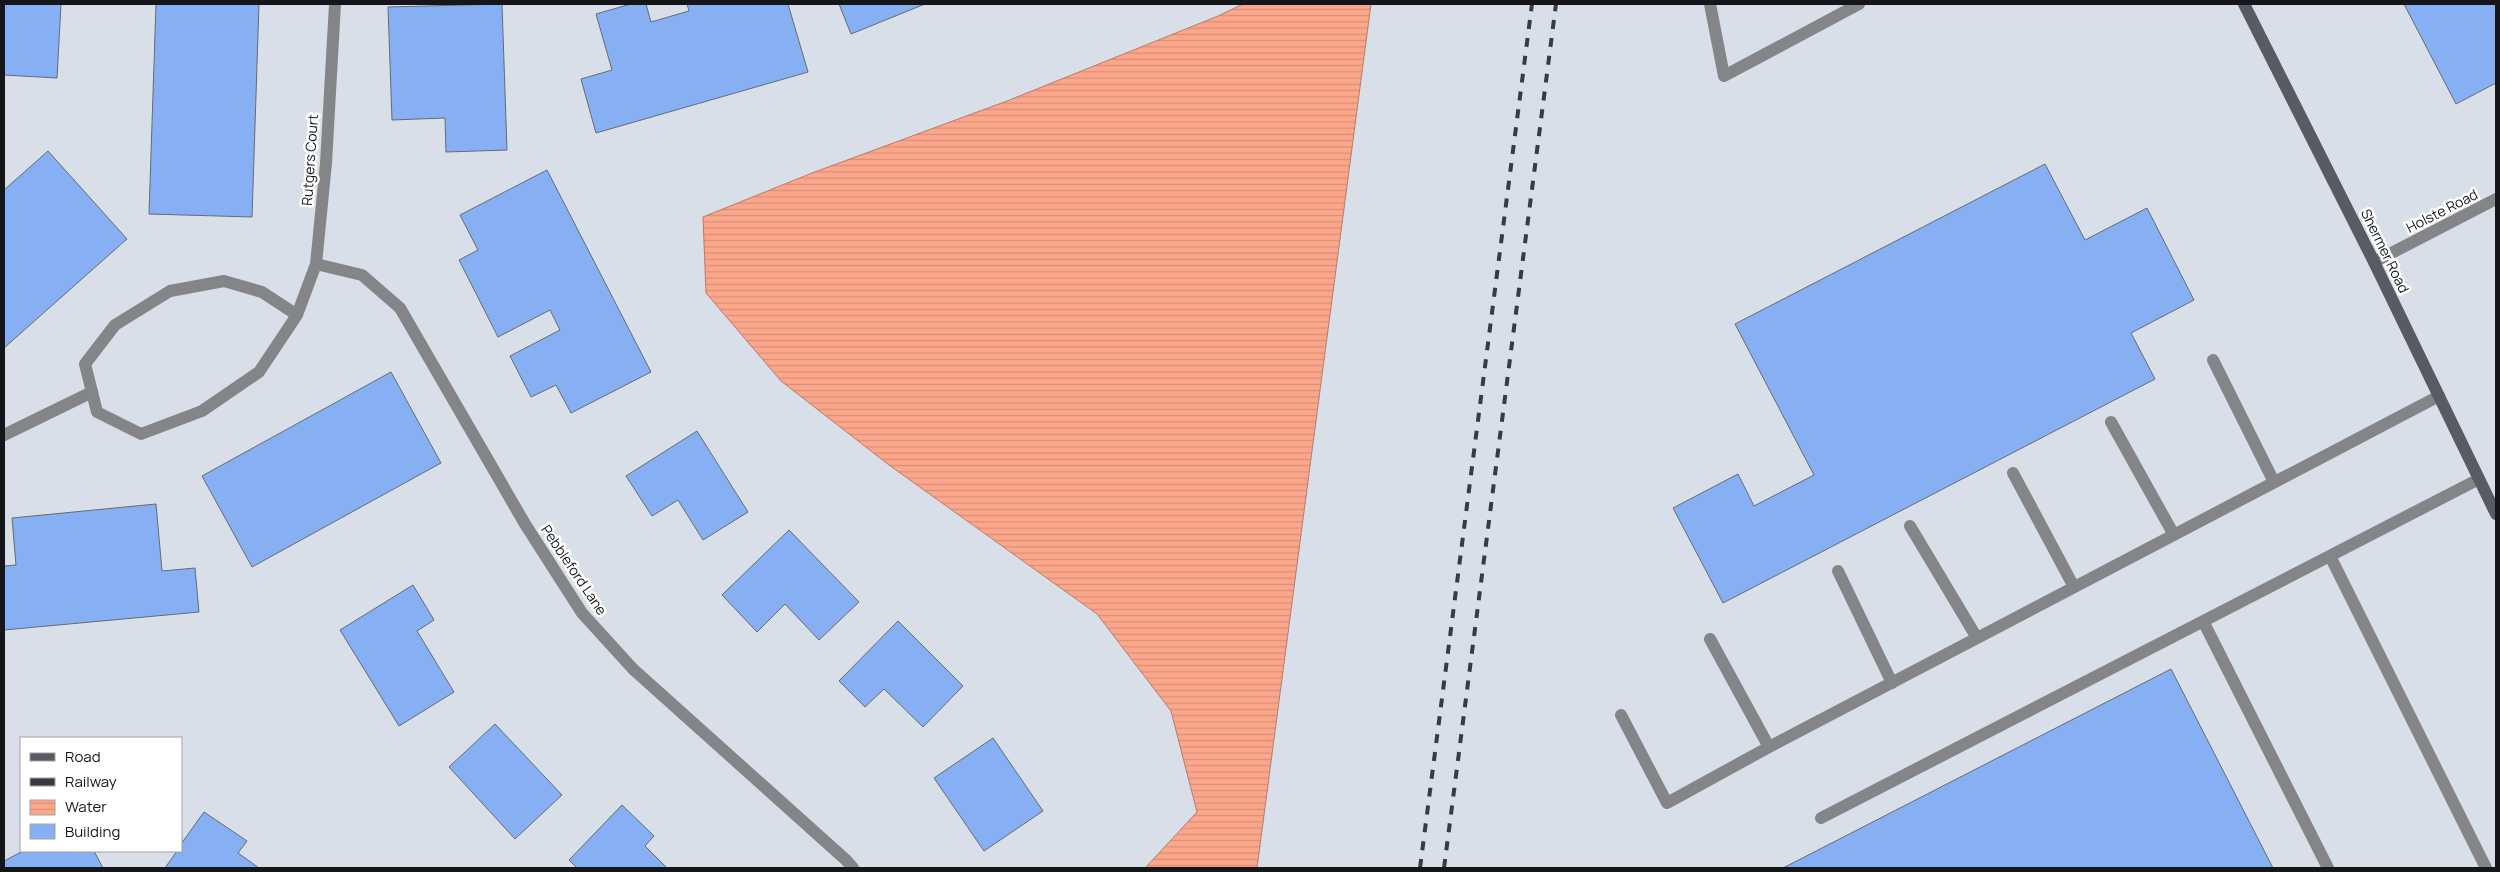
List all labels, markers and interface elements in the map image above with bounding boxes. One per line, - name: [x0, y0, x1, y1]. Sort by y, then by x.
- street label: Rutgers Court: [297, 113, 322, 206]
- street label: Holste Road: [2403, 184, 2481, 237]
- street label: Shermer Road: [2357, 206, 2414, 296]
- street label: Pebbleford Lane: [537, 521, 612, 619]
- legend: [20, 737, 182, 852]
- text: Road: [65, 746, 101, 767]
- text: Railway: [65, 771, 117, 792]
- text: Water: [65, 796, 107, 817]
- text: Building: [65, 821, 120, 842]

